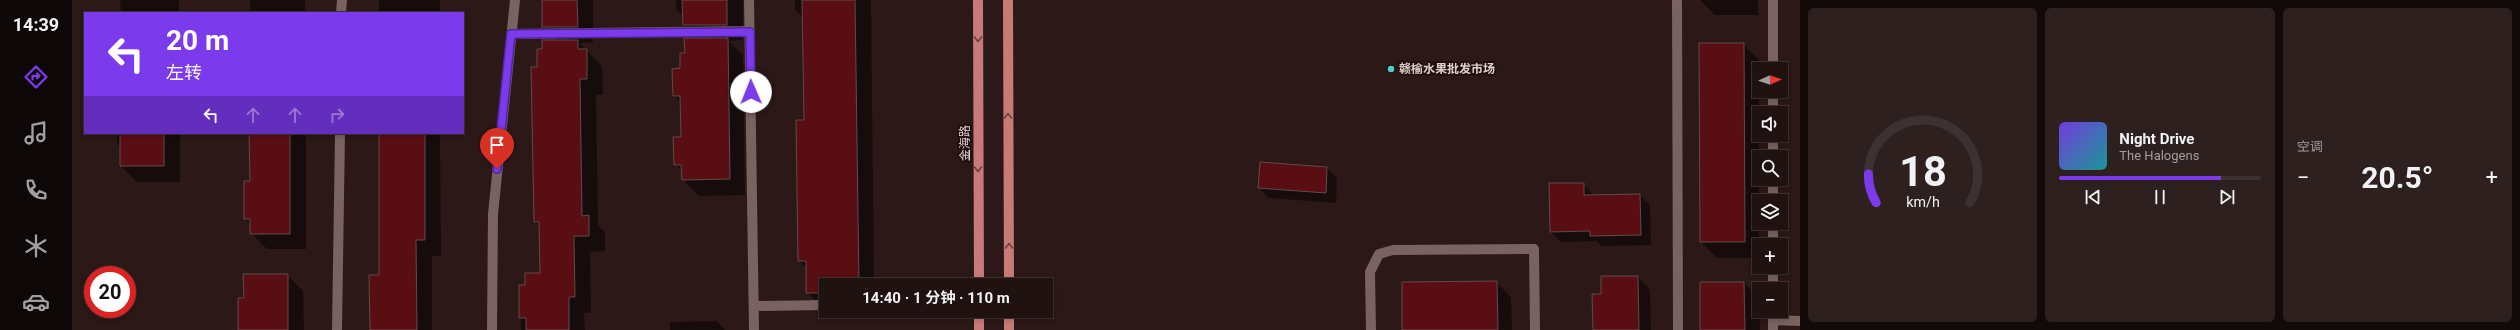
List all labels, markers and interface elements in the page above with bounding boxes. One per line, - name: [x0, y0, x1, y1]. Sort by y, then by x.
- text: 14:39: [13, 14, 59, 35]
- text: 20 m: [166, 24, 229, 57]
- icon: left: [100, 28, 152, 80]
- one-way arrow: [974, 36, 982, 42]
- text: 左转: [166, 62, 202, 83]
- place label: 赣榆水果批发市场: [1399, 62, 1495, 76]
- north arrow: [1752, 62, 1788, 98]
- map controls: [1752, 62, 1788, 318]
- icon: directions: [22, 63, 50, 91]
- marker: 赣榆水果批发市场: [1386, 64, 1396, 74]
- position arrow: [730, 71, 772, 113]
- icon: left: [200, 104, 222, 126]
- icon: ahead: [242, 104, 264, 126]
- icon: ahead: [284, 104, 306, 126]
- icon: right: [326, 104, 348, 126]
- button: sound: [1752, 106, 1788, 142]
- one-way arrow: [1004, 113, 1012, 119]
- icon: music: [22, 119, 50, 147]
- street label: 金海路: [958, 125, 972, 161]
- pin: [480, 128, 514, 169]
- text: Night Drive: [2119, 130, 2194, 148]
- icon: arrive: [486, 134, 508, 156]
- text: 空调: [2297, 139, 2323, 154]
- text: 18: [1899, 147, 1947, 196]
- text: The Halogens: [2119, 148, 2199, 163]
- button: search: [1752, 150, 1788, 186]
- text: 20.5°: [2361, 160, 2433, 195]
- text: −: [2297, 165, 2309, 190]
- text: +: [2486, 165, 2498, 190]
- one-way arrow: [974, 166, 982, 172]
- icon: phone: [22, 176, 50, 204]
- icon: previous: [2082, 186, 2104, 208]
- icon: pause: [2149, 186, 2171, 208]
- icon: next: [2216, 186, 2238, 208]
- button: layers: [1752, 194, 1788, 230]
- text: km/h: [1906, 194, 1939, 210]
- icon: climate: [22, 232, 50, 260]
- button: +: [1752, 238, 1788, 274]
- one-way arrow: [1005, 243, 1013, 249]
- speed limit sign: 20: [84, 266, 136, 318]
- button: −: [1752, 282, 1788, 318]
- icon: car: [22, 288, 50, 316]
- text: 14:40 · 1 分钟 · 110 m: [862, 289, 1010, 307]

